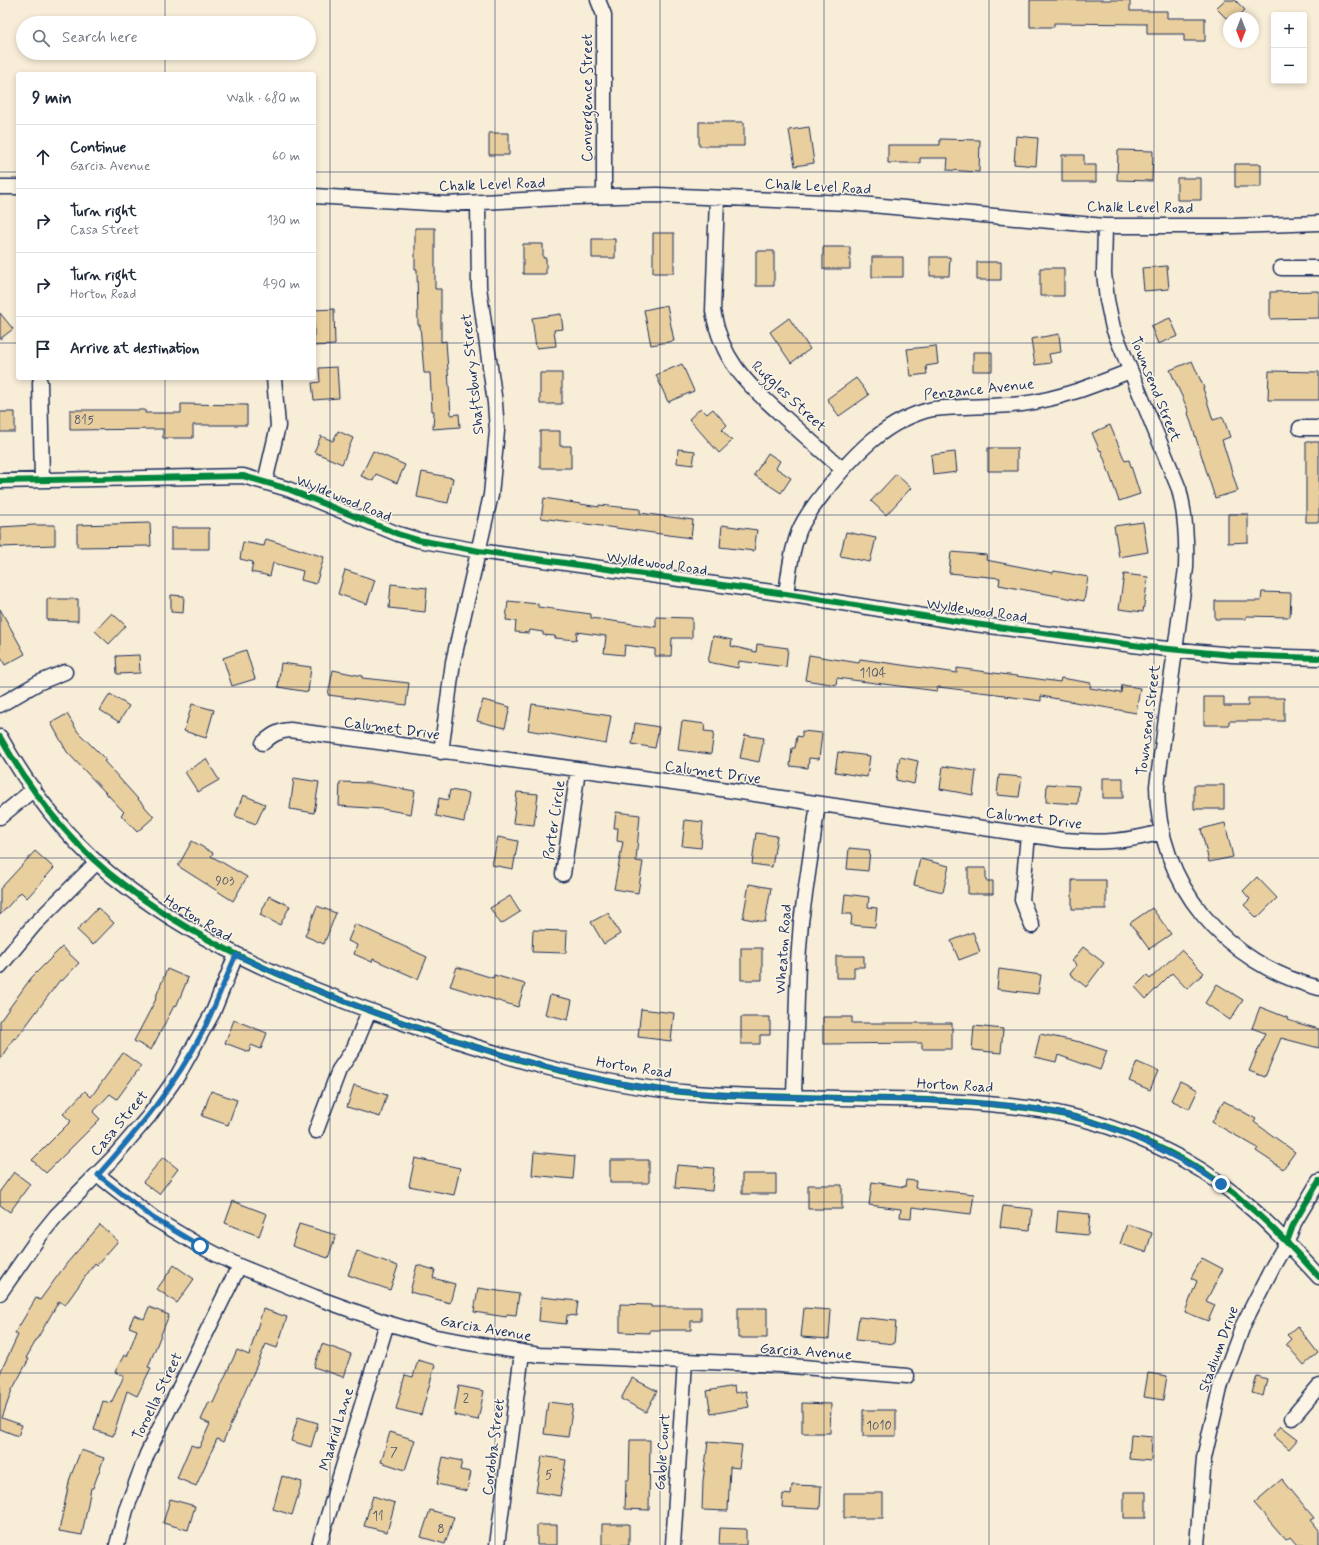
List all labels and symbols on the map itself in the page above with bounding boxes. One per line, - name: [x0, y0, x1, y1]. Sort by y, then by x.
- north arrow: [1223, 12, 1259, 48]
- street label: Convergence Street: [578, 34, 599, 162]
- street label: Chalk Level Road: [438, 173, 546, 197]
- street label: Chalk Level Road: [764, 174, 872, 200]
- street label: Chalk Level Road: [1087, 197, 1193, 219]
- street label: Shaftsbury Street: [457, 312, 489, 435]
- street label: Townsend Street: [1125, 334, 1185, 445]
- street label: Ruggles Street: [746, 357, 830, 437]
- street label: Penzance Avenue: [923, 374, 1035, 406]
- house number: 815: [74, 412, 94, 429]
- street label: Wyldewood Road: [293, 471, 395, 527]
- street label: Wyldewood Road: [605, 547, 709, 581]
- street label: Wyldewood Road: [925, 594, 1029, 628]
- street label: Townsend Street: [1132, 663, 1166, 777]
- house number: 1104: [860, 665, 887, 682]
- street label: Calumet Drive: [343, 712, 441, 746]
- street label: Calumet Drive: [664, 756, 762, 790]
- street label: Porter Circle: [539, 779, 570, 861]
- street label: Calumet Drive: [985, 803, 1083, 835]
- house number: 903: [215, 873, 235, 890]
- street label: Horton Road: [160, 891, 235, 947]
- street label: Wheaton Road: [771, 903, 797, 995]
- street label: Horton Road: [594, 1052, 673, 1084]
- street label: Horton Road: [916, 1074, 994, 1098]
- street label: Casa Street: [86, 1087, 153, 1161]
- route end: [1212, 1175, 1230, 1193]
- route start: [191, 1237, 209, 1255]
- street label: Stadium Drive: [1194, 1303, 1244, 1395]
- street label: Garcia Avenue: [438, 1311, 533, 1347]
- street label: Garcia Avenue: [759, 1339, 853, 1365]
- street label: Toroella Street: [128, 1349, 188, 1444]
- street label: Madrid Lane: [315, 1385, 359, 1473]
- house number: 2: [463, 1390, 470, 1407]
- street label: Cordoba Street: [478, 1397, 510, 1497]
- street label: Gable Court: [650, 1413, 676, 1491]
- house number: 1010: [866, 1418, 892, 1435]
- house number: 7: [390, 1444, 398, 1461]
- house number: 5: [545, 1467, 553, 1484]
- house number: 11: [372, 1508, 384, 1525]
- house number: 8: [437, 1521, 445, 1538]

